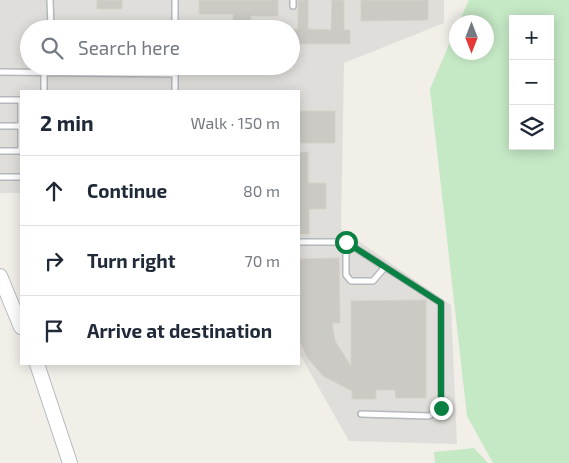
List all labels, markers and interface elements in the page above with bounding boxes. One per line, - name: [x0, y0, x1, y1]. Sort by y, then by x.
- north arrow: [449, 15, 494, 60]
- map controls: [509, 15, 554, 150]
- button: +: [509, 15, 554, 60]
- search box: [20, 20, 300, 75]
- icon: search: [38, 34, 66, 62]
- text: Search here: [78, 36, 180, 59]
- button: −: [509, 60, 554, 105]
- button: layers: [509, 105, 554, 150]
- text: 2 min: [40, 110, 94, 135]
- text: Walk · 150 m: [190, 113, 280, 132]
- icon: ahead: [40, 177, 68, 205]
- text: Continue: [87, 179, 167, 202]
- text: 80 m: [243, 181, 280, 200]
- route start: [335, 231, 358, 254]
- icon: right: [40, 247, 68, 275]
- text: Turn right: [87, 249, 175, 272]
- text: 70 m: [245, 251, 280, 270]
- icon: arrive: [40, 317, 68, 345]
- text: Arrive at destination: [87, 319, 272, 342]
- route end: [430, 397, 453, 420]

